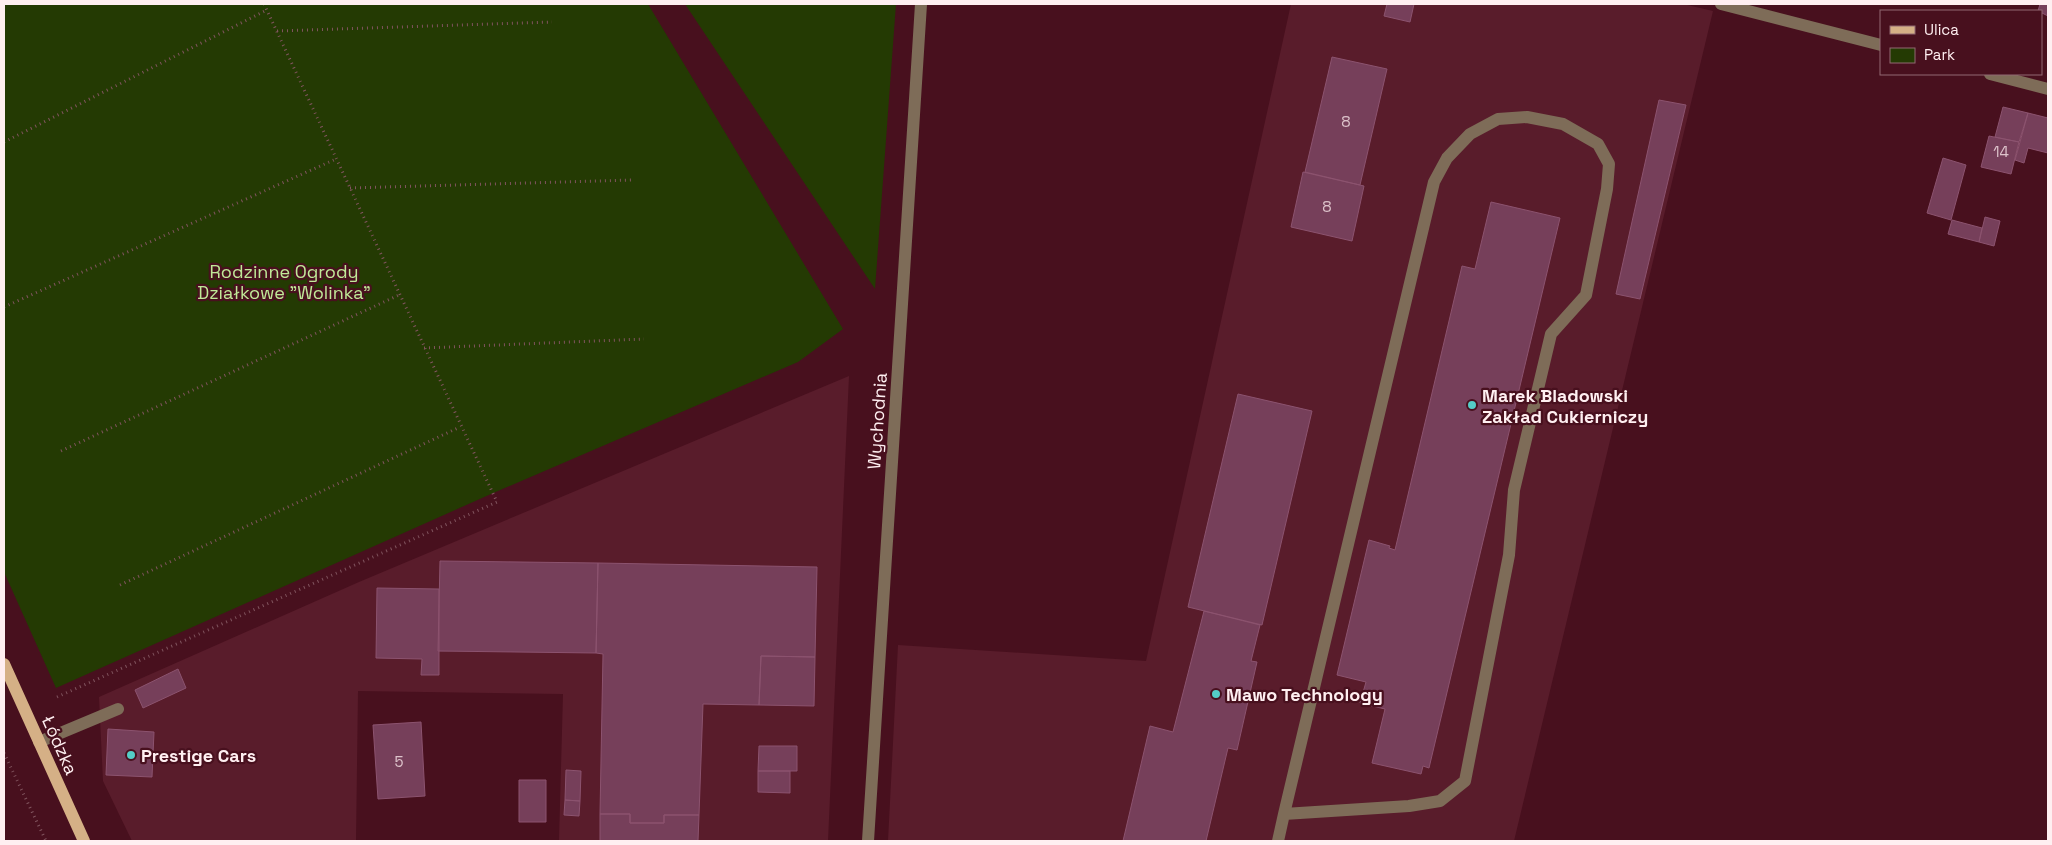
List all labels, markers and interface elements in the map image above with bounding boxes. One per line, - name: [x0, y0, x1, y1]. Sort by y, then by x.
- legend: [1880, 10, 2042, 75]
- text: Ulica: [1924, 20, 1959, 39]
- text: Park: [1924, 45, 1955, 64]
- house number: 8: [1341, 112, 1351, 131]
- house number: 14: [1993, 142, 2009, 161]
- house number: 8: [1322, 197, 1332, 216]
- park label: Rodzinne Ogrody Działkowe "Wolinka": [197, 260, 371, 304]
- street label: Wychodnia: [862, 372, 892, 470]
- place label: Marek Bladowski Zakład Cukierniczy: [1482, 384, 1648, 428]
- marker: Marek Bladowski Zakład Cukierniczy: [1466, 399, 1478, 411]
- place label: Mawo Technology: [1226, 683, 1383, 706]
- marker: Mawo Technology: [1210, 688, 1222, 700]
- street label: Łódzka: [37, 712, 83, 778]
- place label: Prestige Cars: [141, 744, 256, 767]
- marker: Prestige Cars: [125, 749, 137, 761]
- house number: 5: [395, 752, 404, 771]

